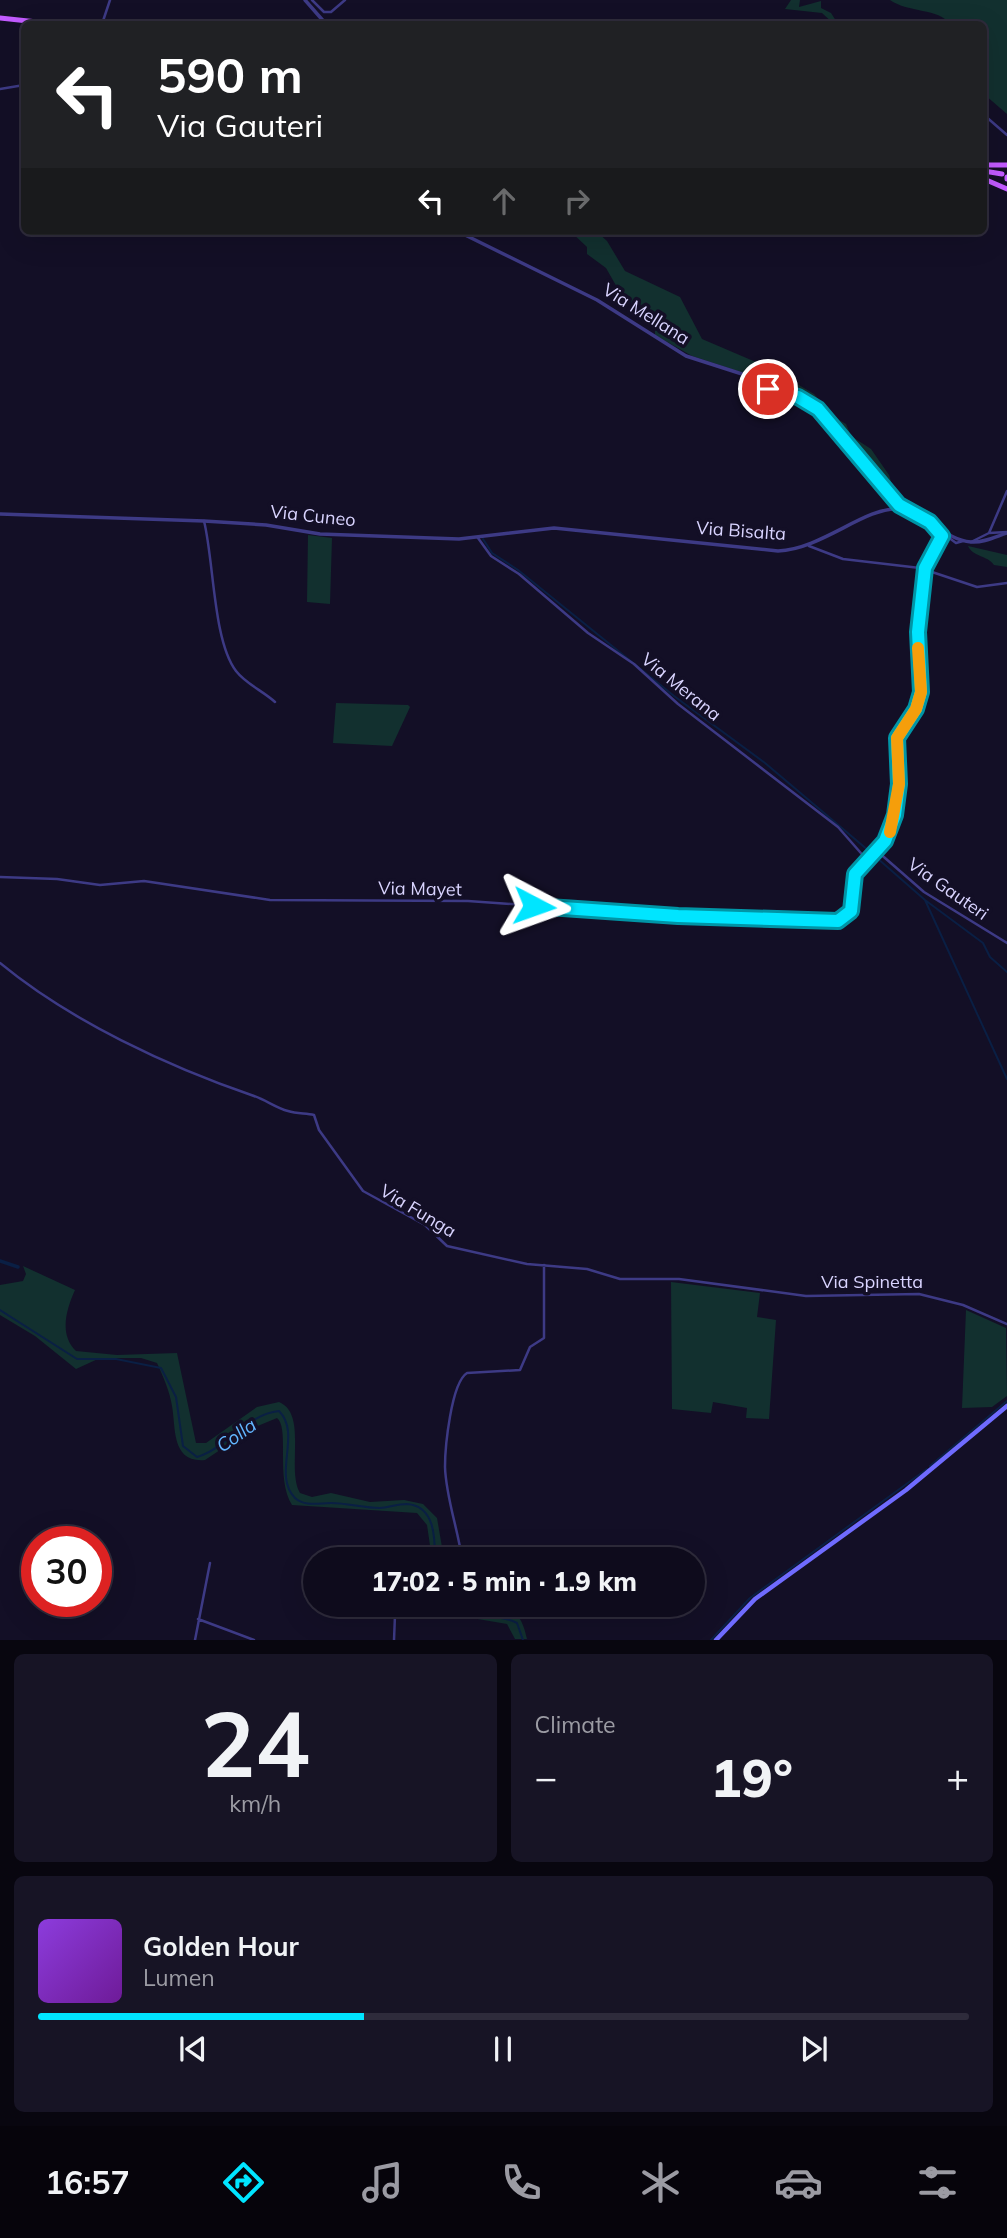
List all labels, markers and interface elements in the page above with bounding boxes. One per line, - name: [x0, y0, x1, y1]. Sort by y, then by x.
- text: 590 m: [157, 44, 303, 105]
- icon: left: [42, 49, 133, 140]
- text: Via Gauteri: [157, 105, 323, 145]
- icon: left: [412, 182, 450, 220]
- icon: ahead: [485, 182, 523, 220]
- icon: right: [558, 182, 596, 220]
- street label: Via Mellana: [598, 278, 694, 349]
- pin: [738, 359, 798, 419]
- icon: arrive: [749, 370, 787, 408]
- street label: Via Cuneo: [269, 500, 357, 531]
- street label: Via Bisalta: [695, 516, 787, 545]
- street label: Via Merana: [637, 647, 726, 726]
- street label: Via Gauteri: [903, 852, 993, 925]
- position arrow: [497, 869, 571, 943]
- street label: Via Mayet: [378, 876, 462, 901]
- street label: Via Funga: [376, 1179, 461, 1242]
- street label: Via Spinetta: [821, 1270, 923, 1293]
- water label: Colla: [211, 1413, 261, 1457]
- speed limit sign: 30: [21, 1526, 112, 1617]
- text: 17:02 · 5 min · 1.9 km: [371, 1565, 637, 1598]
- text: 24: [201, 1686, 310, 1800]
- text: Climate: [535, 1710, 616, 1739]
- text: 19°: [711, 1745, 793, 1810]
- text: −: [535, 1753, 557, 1801]
- text: +: [946, 1753, 969, 1801]
- text: km/h: [229, 1789, 281, 1818]
- text: Golden Hour: [143, 1930, 299, 1963]
- text: Lumen: [143, 1963, 215, 1992]
- icon: previous: [174, 2030, 212, 2068]
- icon: pause: [484, 2030, 522, 2068]
- icon: next: [795, 2030, 833, 2068]
- icon: directions: [219, 2158, 268, 2207]
- icon: music: [358, 2158, 407, 2207]
- icon: phone: [497, 2158, 546, 2207]
- icon: climate: [636, 2158, 685, 2207]
- icon: car: [774, 2158, 823, 2207]
- icon: filters: [913, 2158, 962, 2207]
- text: 16:57: [45, 2162, 130, 2202]

